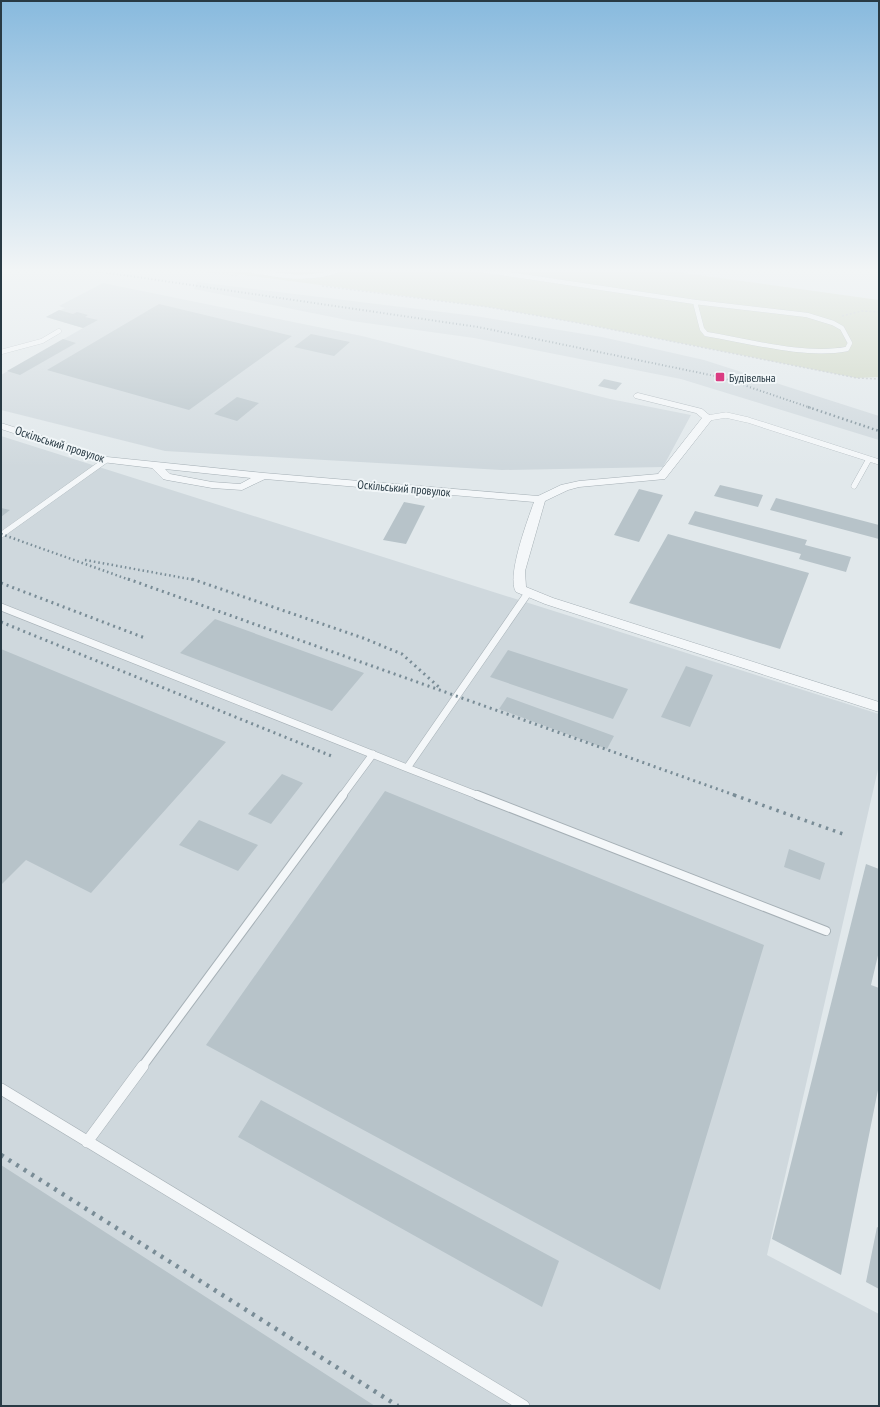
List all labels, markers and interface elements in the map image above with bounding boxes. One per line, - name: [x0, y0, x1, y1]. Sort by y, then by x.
- place label: Будівельна: [729, 370, 776, 385]
- marker: Будівельна: [714, 371, 726, 383]
- street label: Оскільський провулок: [13, 422, 107, 466]
- street label: Оскільський провулок: [357, 476, 452, 500]

